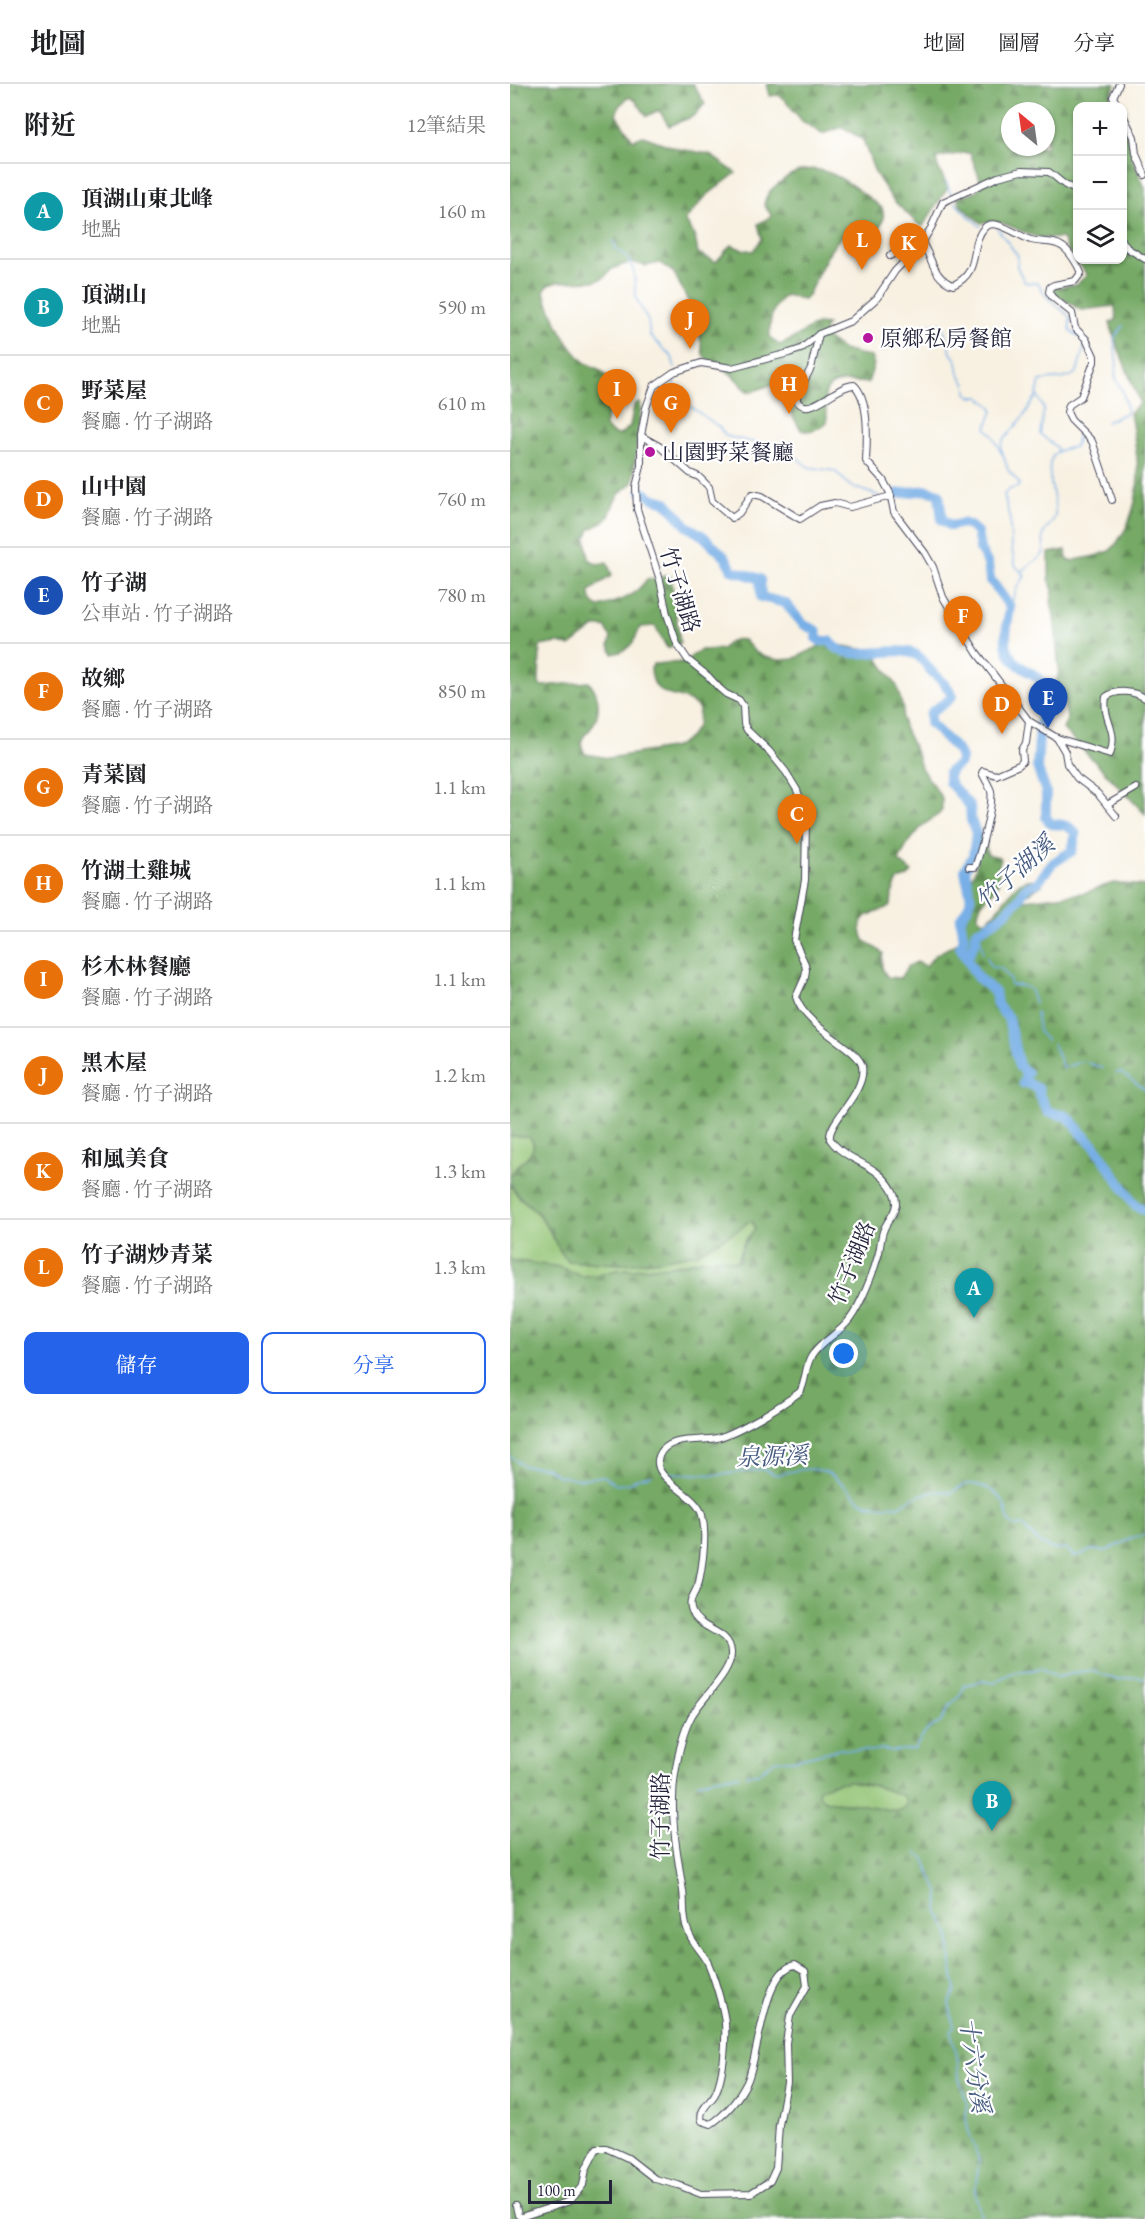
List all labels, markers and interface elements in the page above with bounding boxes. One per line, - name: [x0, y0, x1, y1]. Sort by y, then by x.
- text: 地圖: [30, 25, 86, 61]
- text: 地圖: [923, 29, 965, 56]
- text: 圖層: [998, 29, 1040, 56]
- text: 分享: [1073, 29, 1115, 56]
- north arrow: [1001, 102, 1055, 156]
- map controls: [1073, 102, 1127, 264]
- button: +: [1073, 102, 1127, 156]
- text: 附近: [24, 108, 76, 142]
- text: 12筆結果: [407, 112, 486, 138]
- button: −: [1073, 156, 1127, 210]
- text: 頂湖山東北峰: [81, 184, 213, 213]
- text: A: [36, 198, 51, 224]
- text: 160 m: [438, 198, 486, 224]
- button: layers: [1073, 210, 1127, 264]
- text: 地點: [81, 216, 121, 242]
- pin: L: [842, 220, 882, 270]
- pin: K: [890, 224, 928, 273]
- text: 頂湖山: [81, 280, 147, 309]
- text: B: [37, 294, 50, 320]
- text: 590 m: [438, 294, 486, 320]
- pin: J: [670, 300, 710, 349]
- text: 地點: [81, 312, 121, 338]
- place label: 原鄉私房餐館: [880, 324, 1012, 353]
- marker: 原鄉私房餐館: [861, 331, 875, 345]
- pin: H: [770, 364, 808, 414]
- pin: I: [598, 370, 636, 419]
- text: 野菜屋: [81, 376, 147, 405]
- pin: G: [652, 384, 690, 433]
- text: C: [36, 390, 51, 416]
- text: 610 m: [438, 390, 486, 416]
- text: 餐廳 · 竹子湖路: [81, 408, 213, 434]
- place label: 山園野菜餐廳: [662, 438, 794, 467]
- marker: 山園野菜餐廳: [643, 445, 657, 459]
- text: 山中園: [81, 472, 147, 501]
- text: D: [36, 486, 51, 512]
- text: 760 m: [438, 486, 486, 512]
- text: 餐廳 · 竹子湖路: [81, 504, 213, 530]
- street label: 竹子湖路: [653, 544, 707, 636]
- text: 竹子湖: [81, 568, 147, 597]
- text: E: [38, 582, 49, 608]
- text: 780 m: [438, 582, 486, 608]
- pin: F: [944, 596, 982, 646]
- text: 公車站 · 竹子湖路: [81, 600, 233, 626]
- text: 故鄉: [81, 664, 125, 693]
- text: F: [38, 678, 49, 704]
- text: 850 m: [438, 678, 486, 704]
- pin: E: [1028, 678, 1068, 728]
- pin: D: [982, 684, 1022, 734]
- text: 餐廳 · 竹子湖路: [81, 696, 213, 722]
- text: 青菜園: [81, 760, 147, 789]
- text: G: [36, 774, 51, 800]
- text: 1.1 km: [433, 774, 486, 800]
- text: 餐廳 · 竹子湖路: [81, 792, 213, 818]
- pin: C: [778, 794, 816, 844]
- water label: 竹子湖溪: [969, 826, 1063, 916]
- text: 竹湖土雞城: [81, 856, 191, 885]
- text: H: [35, 870, 52, 896]
- text: 1.1 km: [433, 870, 486, 896]
- text: 餐廳 · 竹子湖路: [81, 888, 213, 914]
- text: 杉木林餐廳: [81, 952, 191, 981]
- text: I: [40, 966, 47, 992]
- text: 1.1 km: [433, 966, 486, 992]
- text: 餐廳 · 竹子湖路: [81, 984, 213, 1010]
- text: 黑木屋: [81, 1048, 147, 1077]
- text: J: [40, 1062, 47, 1088]
- text: 1.2 km: [433, 1062, 486, 1088]
- text: 餐廳 · 竹子湖路: [81, 1080, 213, 1106]
- text: 和風美食: [81, 1144, 169, 1173]
- text: K: [36, 1158, 51, 1184]
- text: 1.3 km: [433, 1158, 486, 1184]
- text: 餐廳 · 竹子湖路: [81, 1176, 213, 1202]
- street label: 竹子湖路: [822, 1217, 882, 1309]
- text: 竹子湖炒青菜: [81, 1240, 213, 1269]
- text: L: [38, 1254, 49, 1280]
- text: 1.3 km: [433, 1254, 486, 1280]
- pin: A: [954, 1268, 994, 1318]
- text: 餐廳 · 竹子湖路: [81, 1272, 213, 1298]
- button: 儲存: [24, 1332, 249, 1394]
- button: 分享: [261, 1332, 486, 1394]
- your location: [829, 1339, 858, 1368]
- water label: 泉源溪: [735, 1439, 812, 1473]
- street label: 竹子湖路: [646, 1772, 675, 1860]
- pin: B: [972, 1782, 1012, 1831]
- water label: 十六分溪: [953, 2015, 997, 2118]
- scale bar: [528, 2177, 612, 2204]
- text: 100 m: [537, 2180, 576, 2201]

